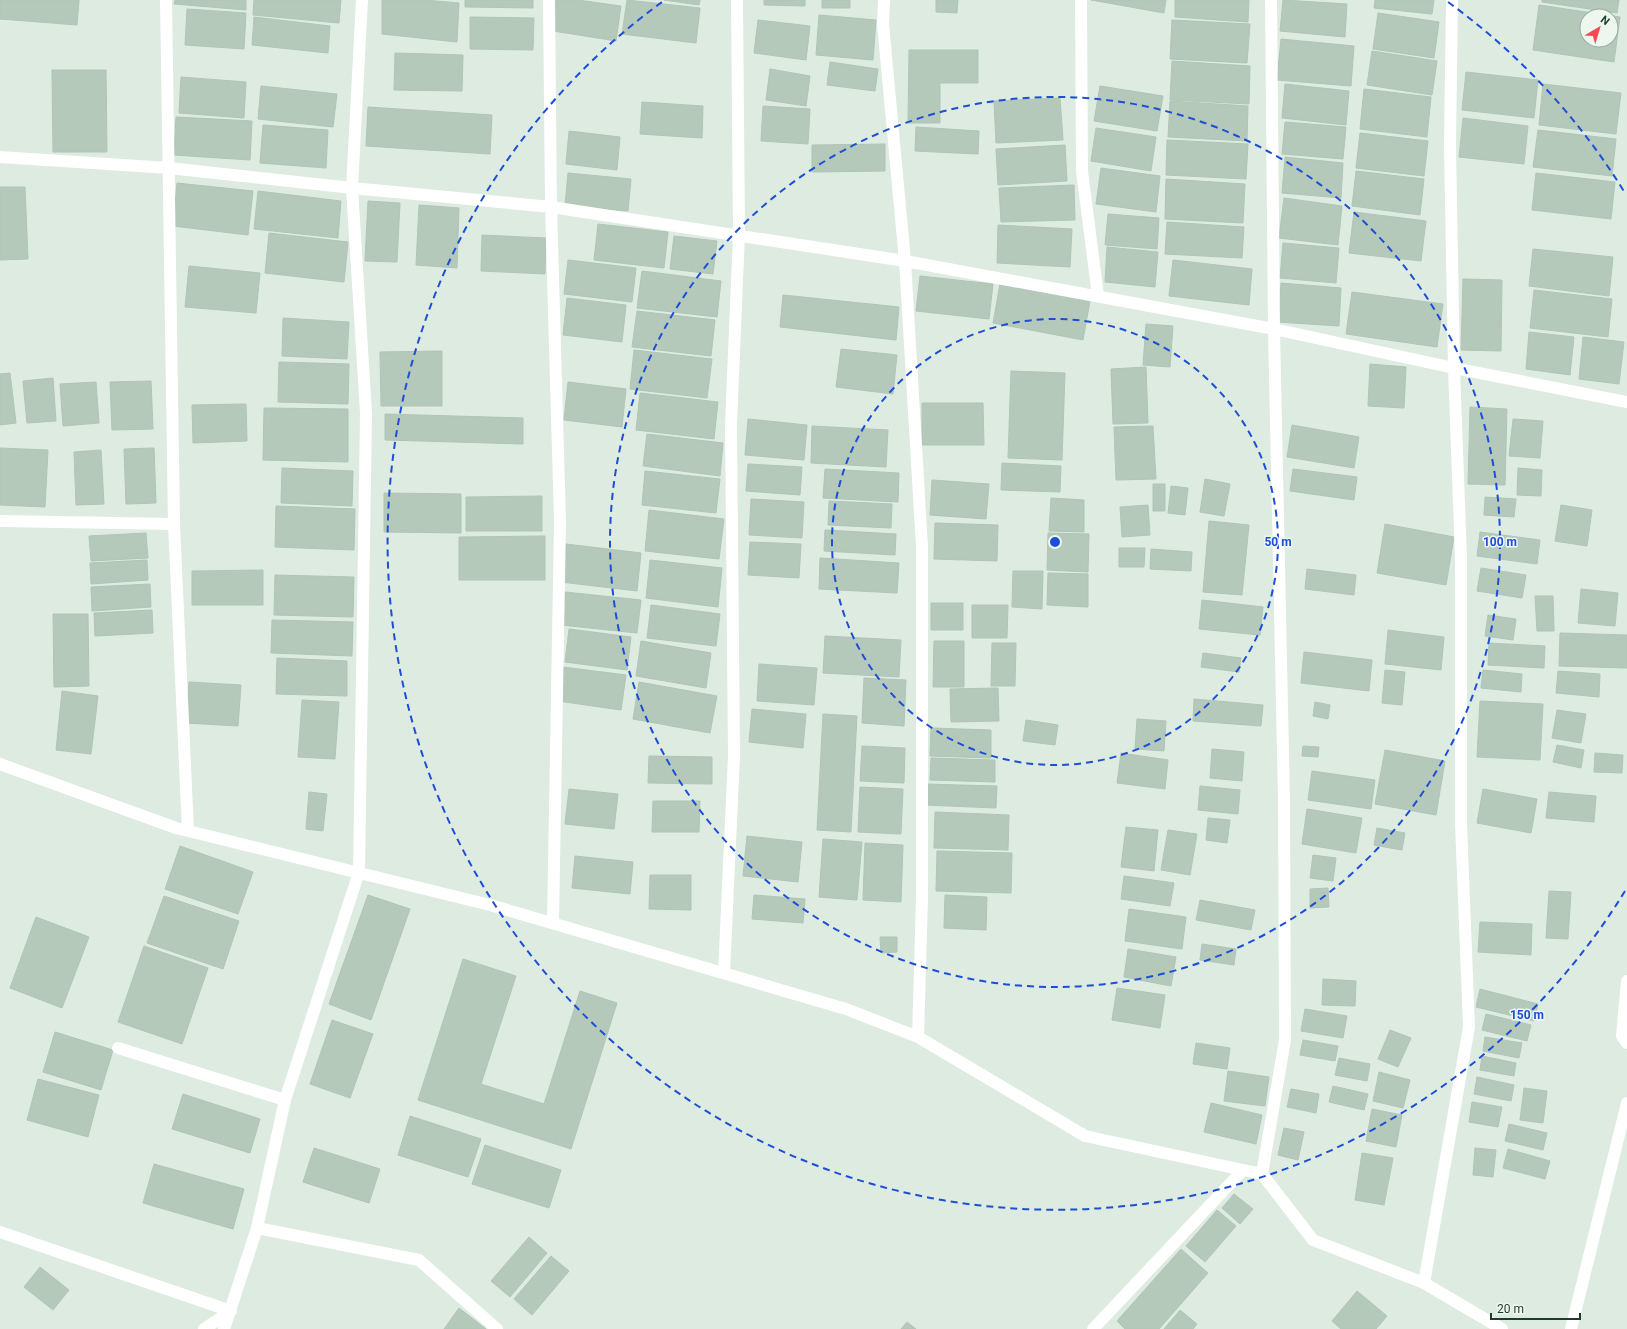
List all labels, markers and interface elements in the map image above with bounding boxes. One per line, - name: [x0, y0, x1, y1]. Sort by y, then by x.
- north arrow: [1579, 8, 1619, 48]
- text: N: [1598, 13, 1612, 28]
- centre of rings: [1048, 535, 1062, 549]
- text: 50 m: [1264, 535, 1292, 549]
- text: 100 m: [1483, 535, 1517, 549]
- text: 150 m: [1510, 1008, 1544, 1022]
- scale bar: [1491, 1295, 1580, 1321]
- text: 20 m: [1497, 1302, 1524, 1316]

